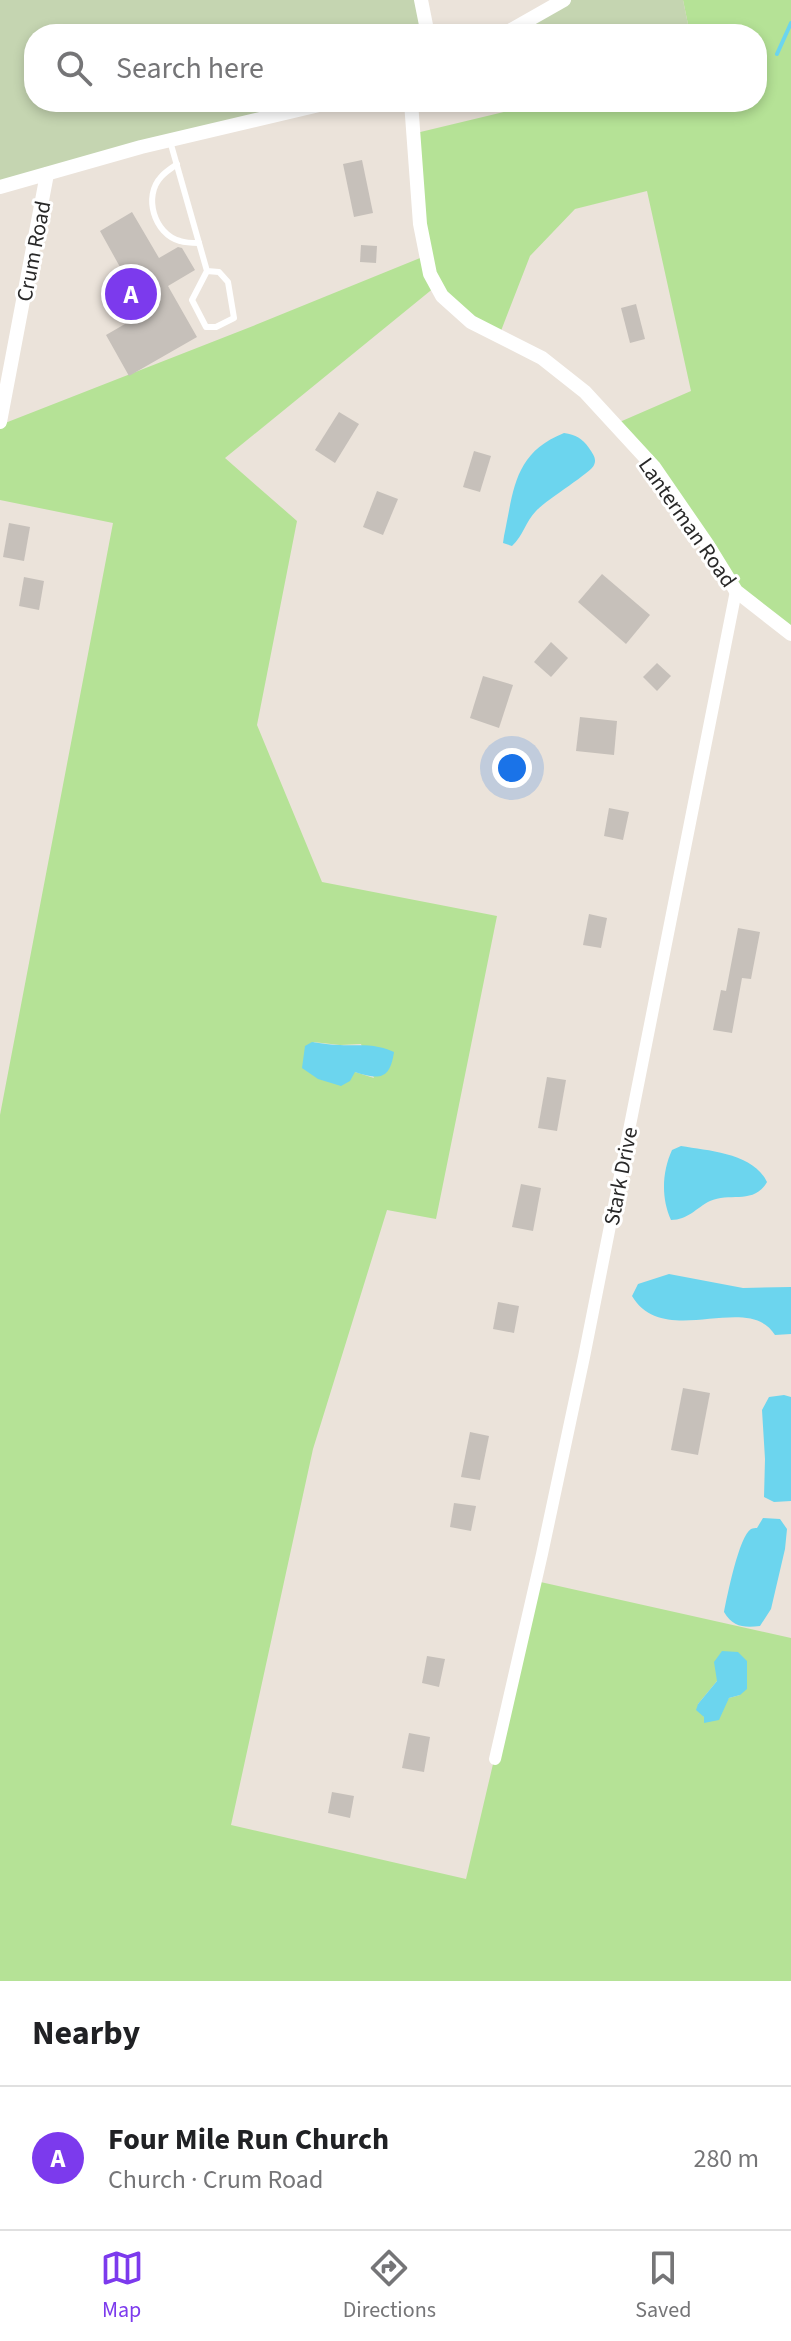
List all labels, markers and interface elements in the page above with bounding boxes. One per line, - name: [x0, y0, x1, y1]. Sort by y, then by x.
- search box: [24, 24, 767, 112]
- icon: search: [52, 46, 96, 90]
- text: Search here: [116, 47, 264, 90]
- street label: Crum Road: [9, 198, 59, 304]
- pin: A: [105, 264, 157, 324]
- street label: Lanterman Road: [630, 451, 744, 594]
- your location: [492, 748, 532, 788]
- street label: Stark Drive: [596, 1124, 646, 1228]
- text: Nearby: [32, 2009, 140, 2058]
- text: Four Mile Run Church: [108, 2118, 389, 2161]
- text: A: [51, 2140, 65, 2177]
- text: 280 m: [693, 2140, 759, 2177]
- text: Church · Crum Road: [108, 2161, 323, 2198]
- tab: Map: [100, 2246, 144, 2326]
- tab: Directions: [343, 2246, 436, 2326]
- tab: Saved: [635, 2246, 691, 2326]

